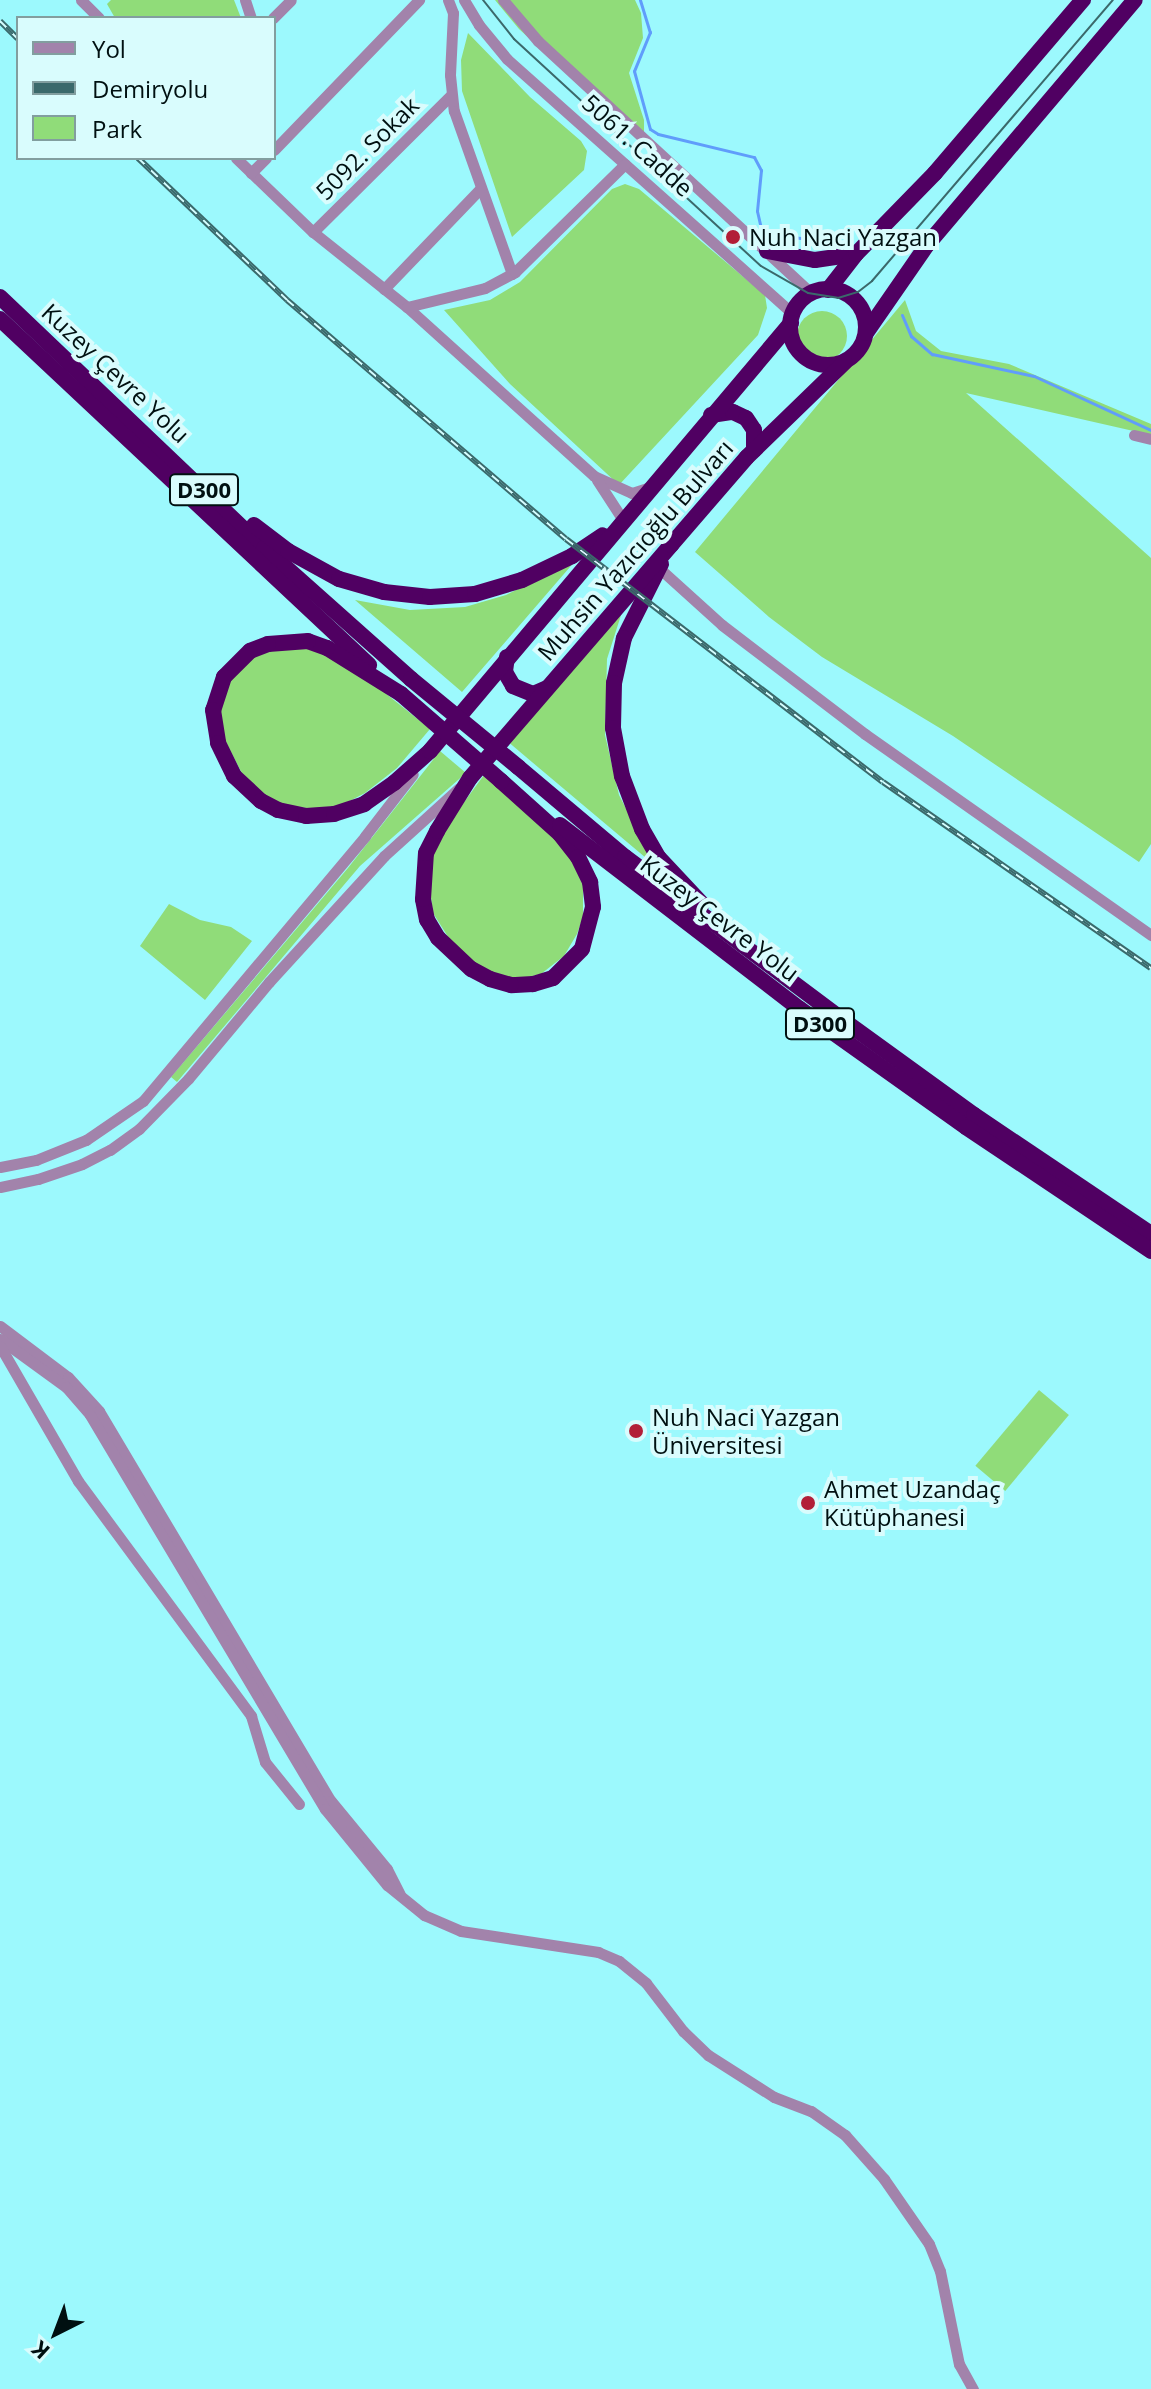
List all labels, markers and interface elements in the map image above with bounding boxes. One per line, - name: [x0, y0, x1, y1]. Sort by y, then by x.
- legend: [16, 16, 276, 160]
- text: Yol: [92, 32, 126, 65]
- text: Demiryolu: [92, 72, 208, 105]
- street label: 5061. Cadde: [577, 88, 699, 202]
- street label: 5092. Sokak: [310, 91, 424, 205]
- text: Park: [92, 112, 142, 145]
- place label: Nuh Naci Yazgan: [749, 223, 937, 251]
- marker: Nuh Naci Yazgan: [724, 228, 742, 246]
- street label: Kuzey Çevre Yolu: [36, 297, 196, 449]
- street label: Muhsin Yazıcıoğlu Bulvarı: [531, 434, 739, 666]
- road number: D300: [168, 472, 240, 508]
- street label: Kuzey Çevre Yolu: [635, 849, 805, 987]
- road number: D300: [784, 1006, 856, 1042]
- place label: Nuh Naci Yazgan Üniversitesi: [652, 1403, 840, 1459]
- marker: Nuh Naci Yazgan Üniversitesi: [627, 1422, 645, 1440]
- place label: Ahmet Uzandaç Kütüphanesi: [824, 1475, 1001, 1531]
- marker: Ahmet Uzandaç Kütüphanesi: [799, 1494, 817, 1512]
- north arrow: [16, 2293, 96, 2373]
- text: K: [24, 2335, 55, 2367]

